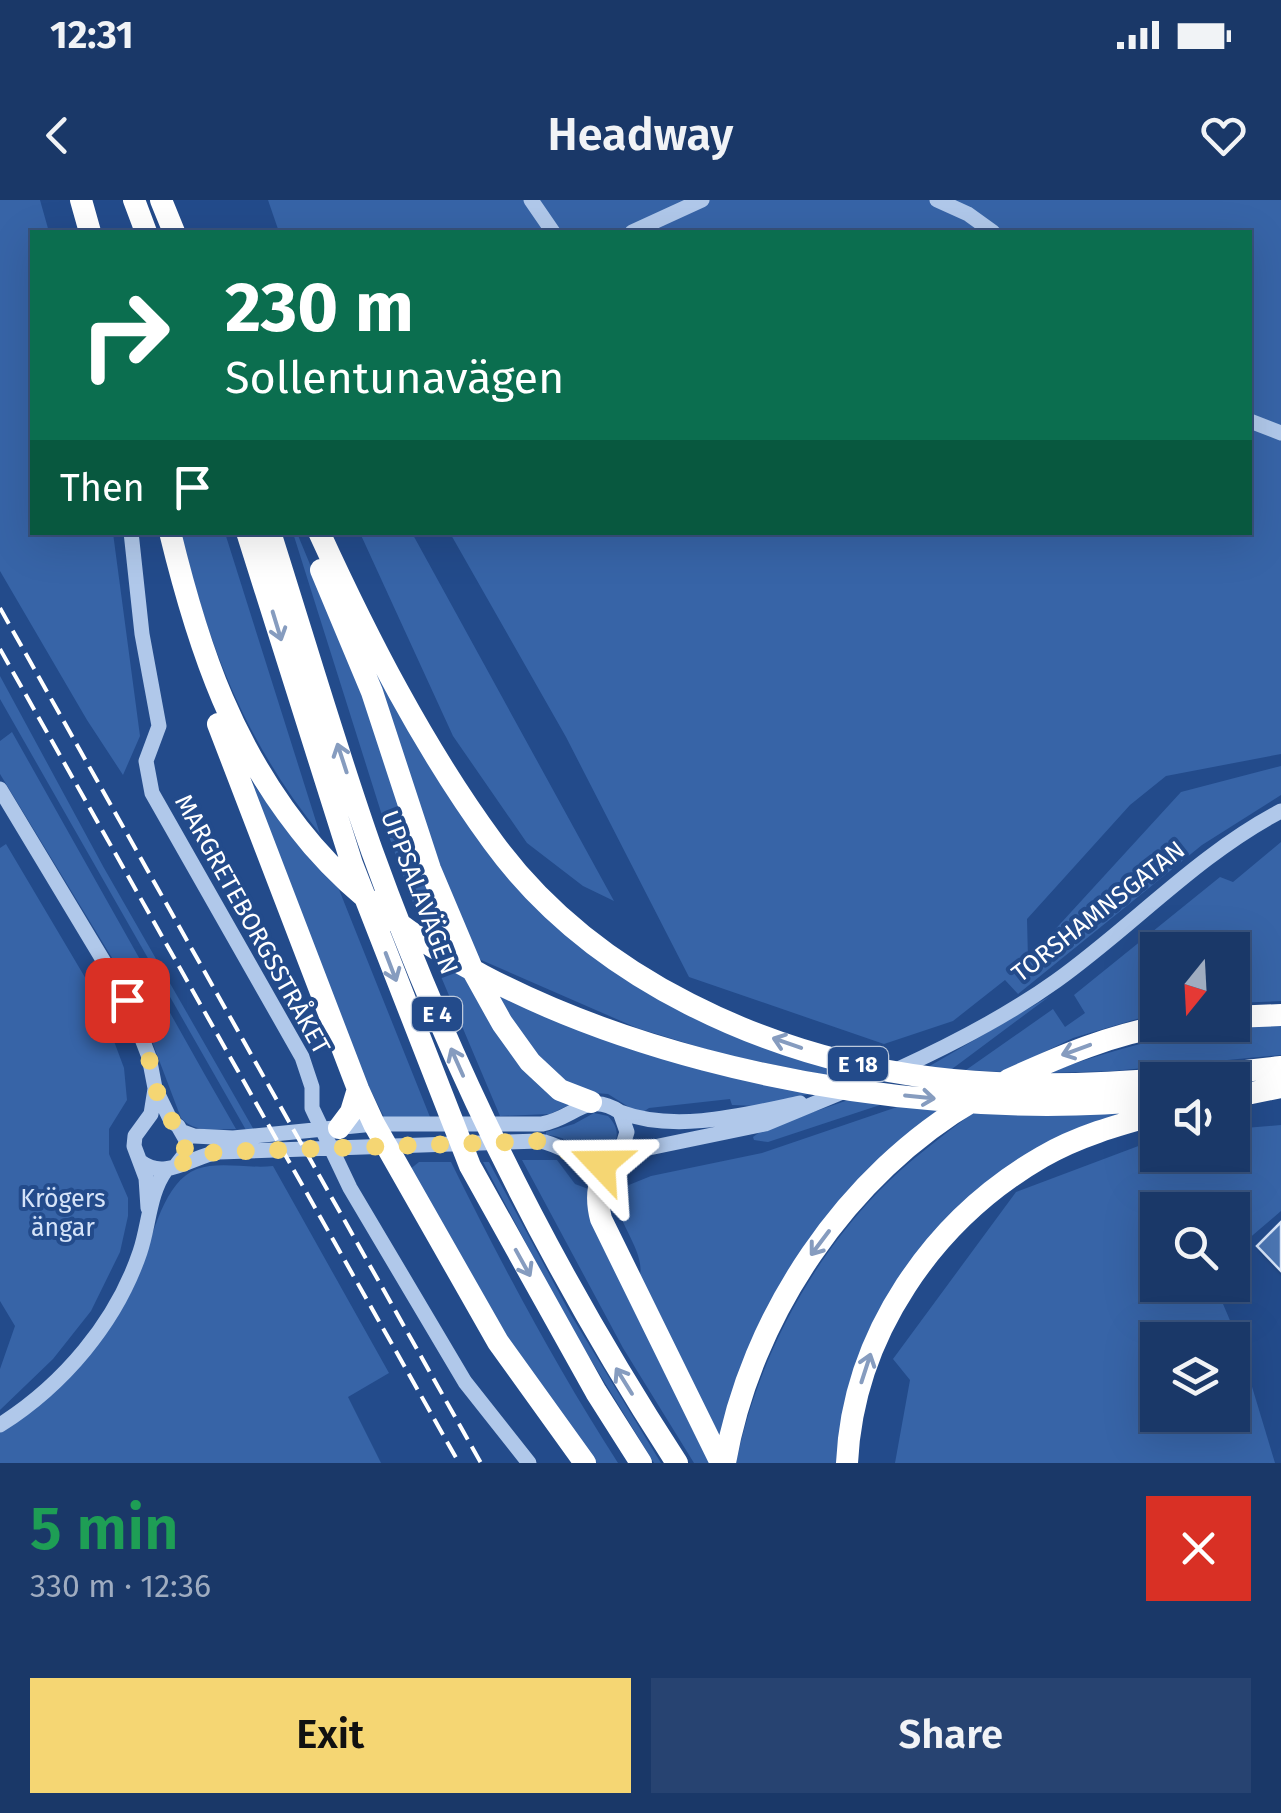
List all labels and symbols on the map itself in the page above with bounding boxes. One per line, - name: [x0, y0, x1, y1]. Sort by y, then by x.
- one-way arrow: [269, 609, 287, 641]
- one-way arrow: [332, 743, 350, 775]
- street label: MARGRETEBORGSSTRÅKET: [168, 788, 339, 1060]
- street label: UPPSALAVÄGEN: [374, 806, 464, 979]
- street label: TORSHAMNSGATAN: [1006, 835, 1191, 989]
- north arrow: [1140, 932, 1250, 1042]
- one-way arrow: [383, 950, 401, 981]
- pin: [85, 958, 170, 1043]
- road number: E 4: [412, 997, 462, 1031]
- one-way arrow: [771, 1033, 803, 1051]
- one-way arrow: [1061, 1042, 1092, 1060]
- road number: E 18: [828, 1047, 888, 1081]
- one-way arrow: [447, 1048, 466, 1078]
- one-way arrow: [903, 1088, 935, 1107]
- position arrow: [549, 1112, 653, 1216]
- park label: Krögers ängar: [20, 1184, 106, 1243]
- one-way arrow: [809, 1229, 830, 1256]
- one-way arrow: [513, 1248, 533, 1278]
- one-way arrow: [859, 1353, 877, 1384]
- one-way arrow: [614, 1367, 634, 1396]

